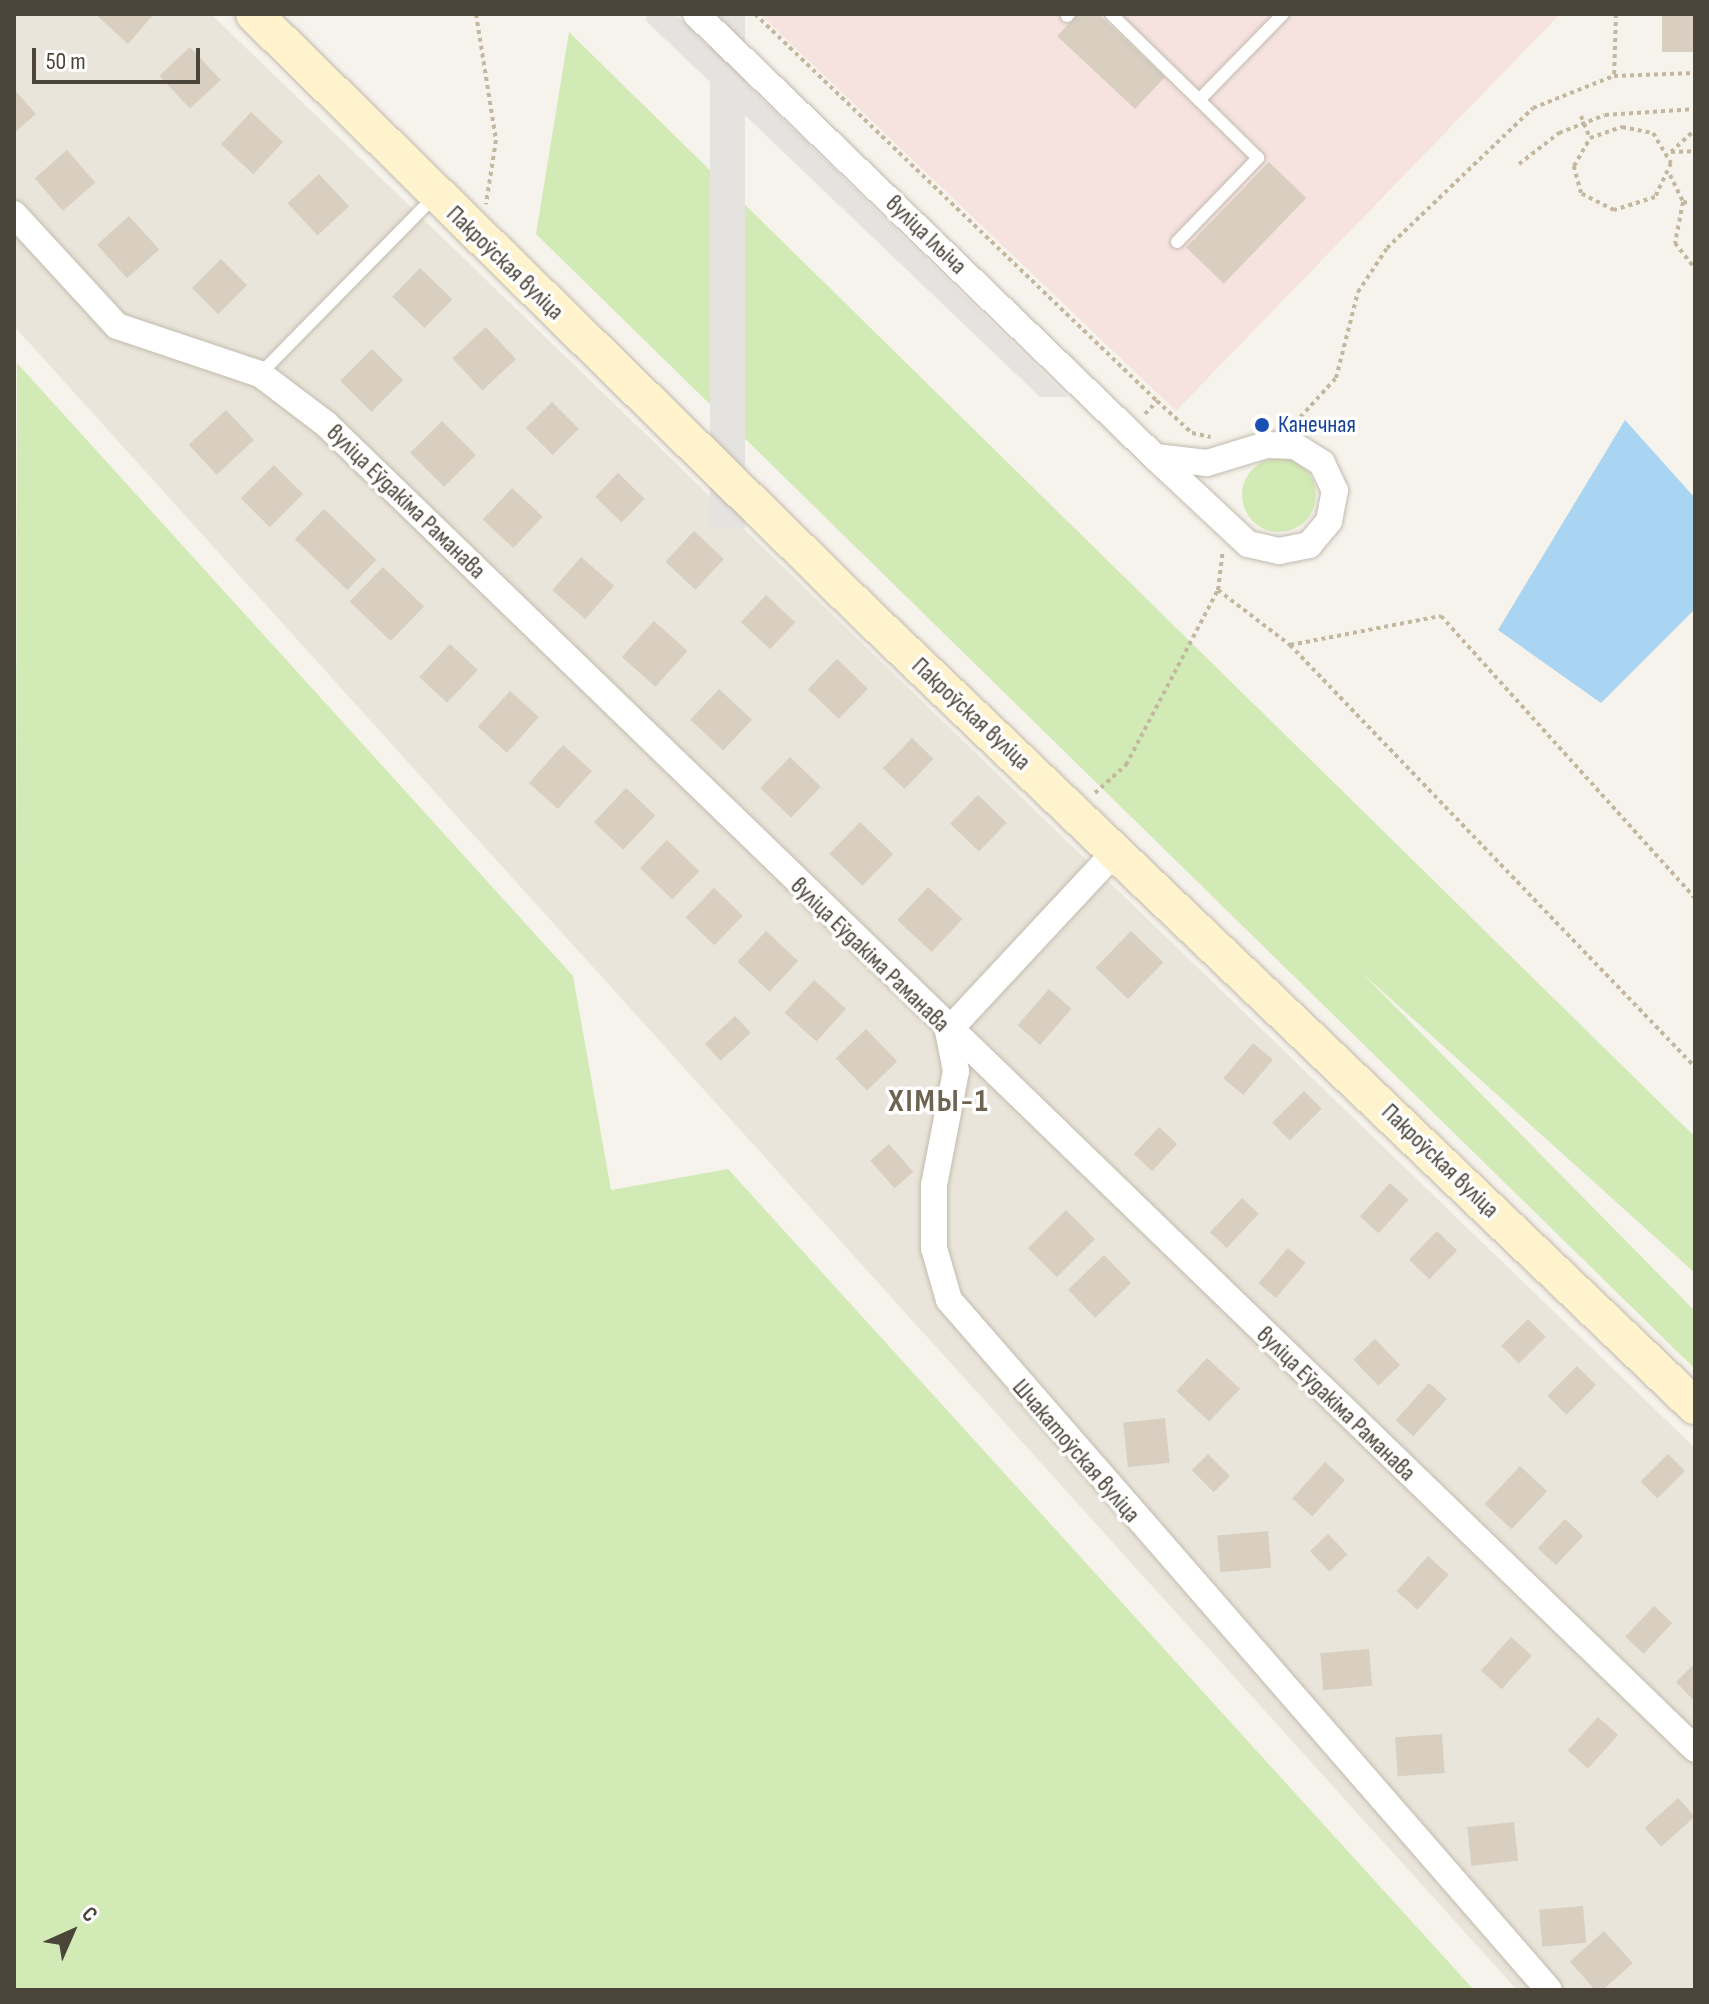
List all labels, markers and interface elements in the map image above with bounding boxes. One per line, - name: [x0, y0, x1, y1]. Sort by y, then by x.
- scale bar: [36, 32, 204, 82]
- text: 50 m: [46, 47, 86, 76]
- street label: вуліца Ільіча: [880, 189, 972, 281]
- street label: Пакроўская вуліца: [440, 200, 570, 326]
- place label: Канечная: [1278, 411, 1356, 439]
- marker: Канечная: [1253, 416, 1271, 434]
- street label: вуліца Еўдакіма Раманава: [321, 419, 491, 585]
- street label: Пакроўская вуліца: [906, 652, 1036, 776]
- street label: вуліца Еўдакіма Раманава: [785, 872, 955, 1038]
- district label: ХІМЫ-1: [889, 1083, 989, 1121]
- street label: Пакроўская вуліца: [1375, 1098, 1505, 1224]
- street label: вуліца Еўдакіма Раманава: [1251, 1321, 1421, 1487]
- street label: Шчакатоўская вуліца: [1006, 1374, 1146, 1528]
- north arrow: [32, 1892, 112, 1972]
- text: С: [76, 1901, 103, 1928]

